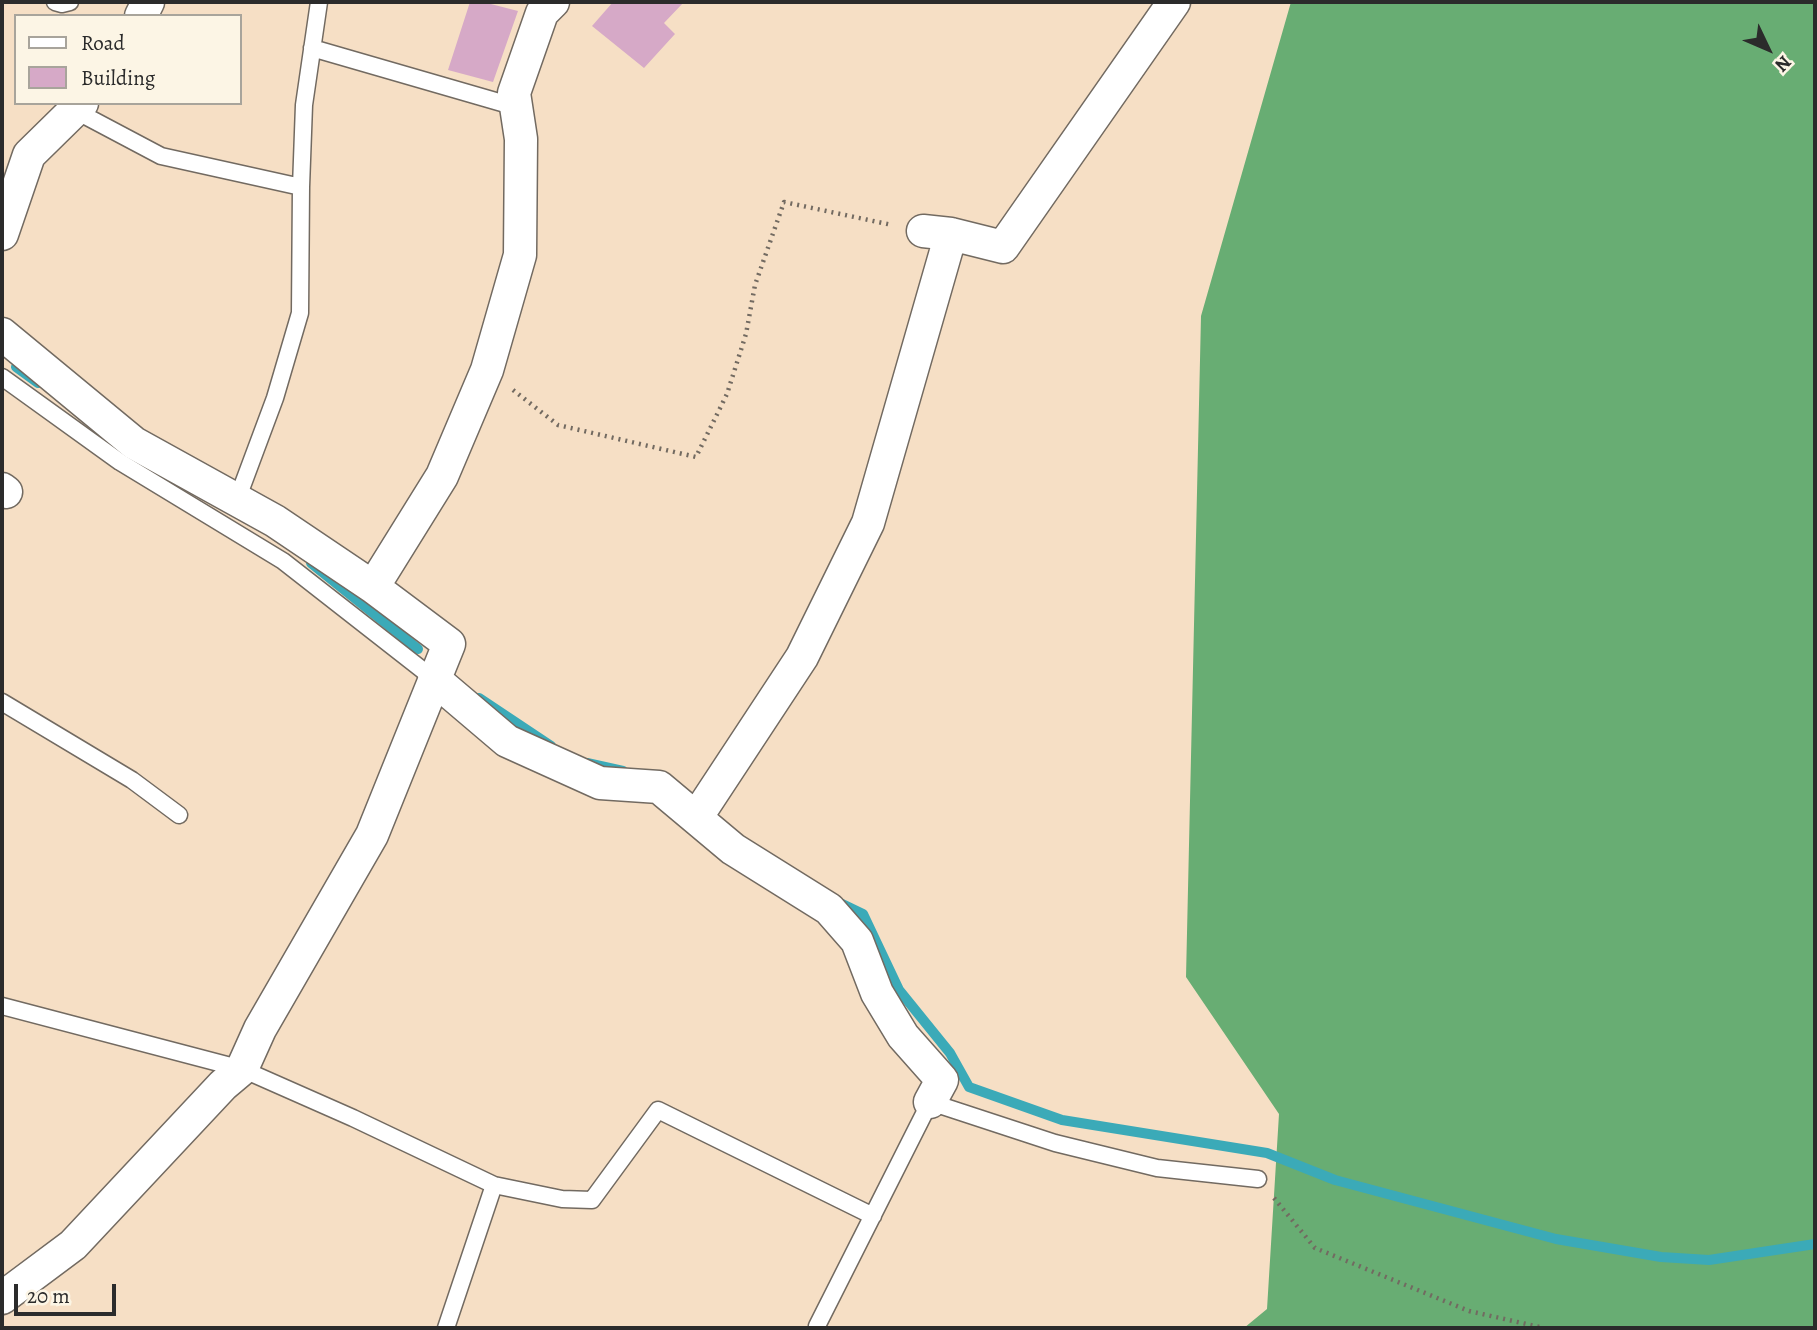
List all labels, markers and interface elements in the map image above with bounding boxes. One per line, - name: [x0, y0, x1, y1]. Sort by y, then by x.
- legend: [14, 14, 242, 105]
- north arrow: [1733, 14, 1803, 84]
- text: Road: [81, 29, 125, 57]
- text: N: [1769, 50, 1797, 78]
- text: Building: [81, 64, 155, 92]
- scale bar: [18, 1270, 119, 1314]
- text: 20 m: [27, 1282, 70, 1310]

